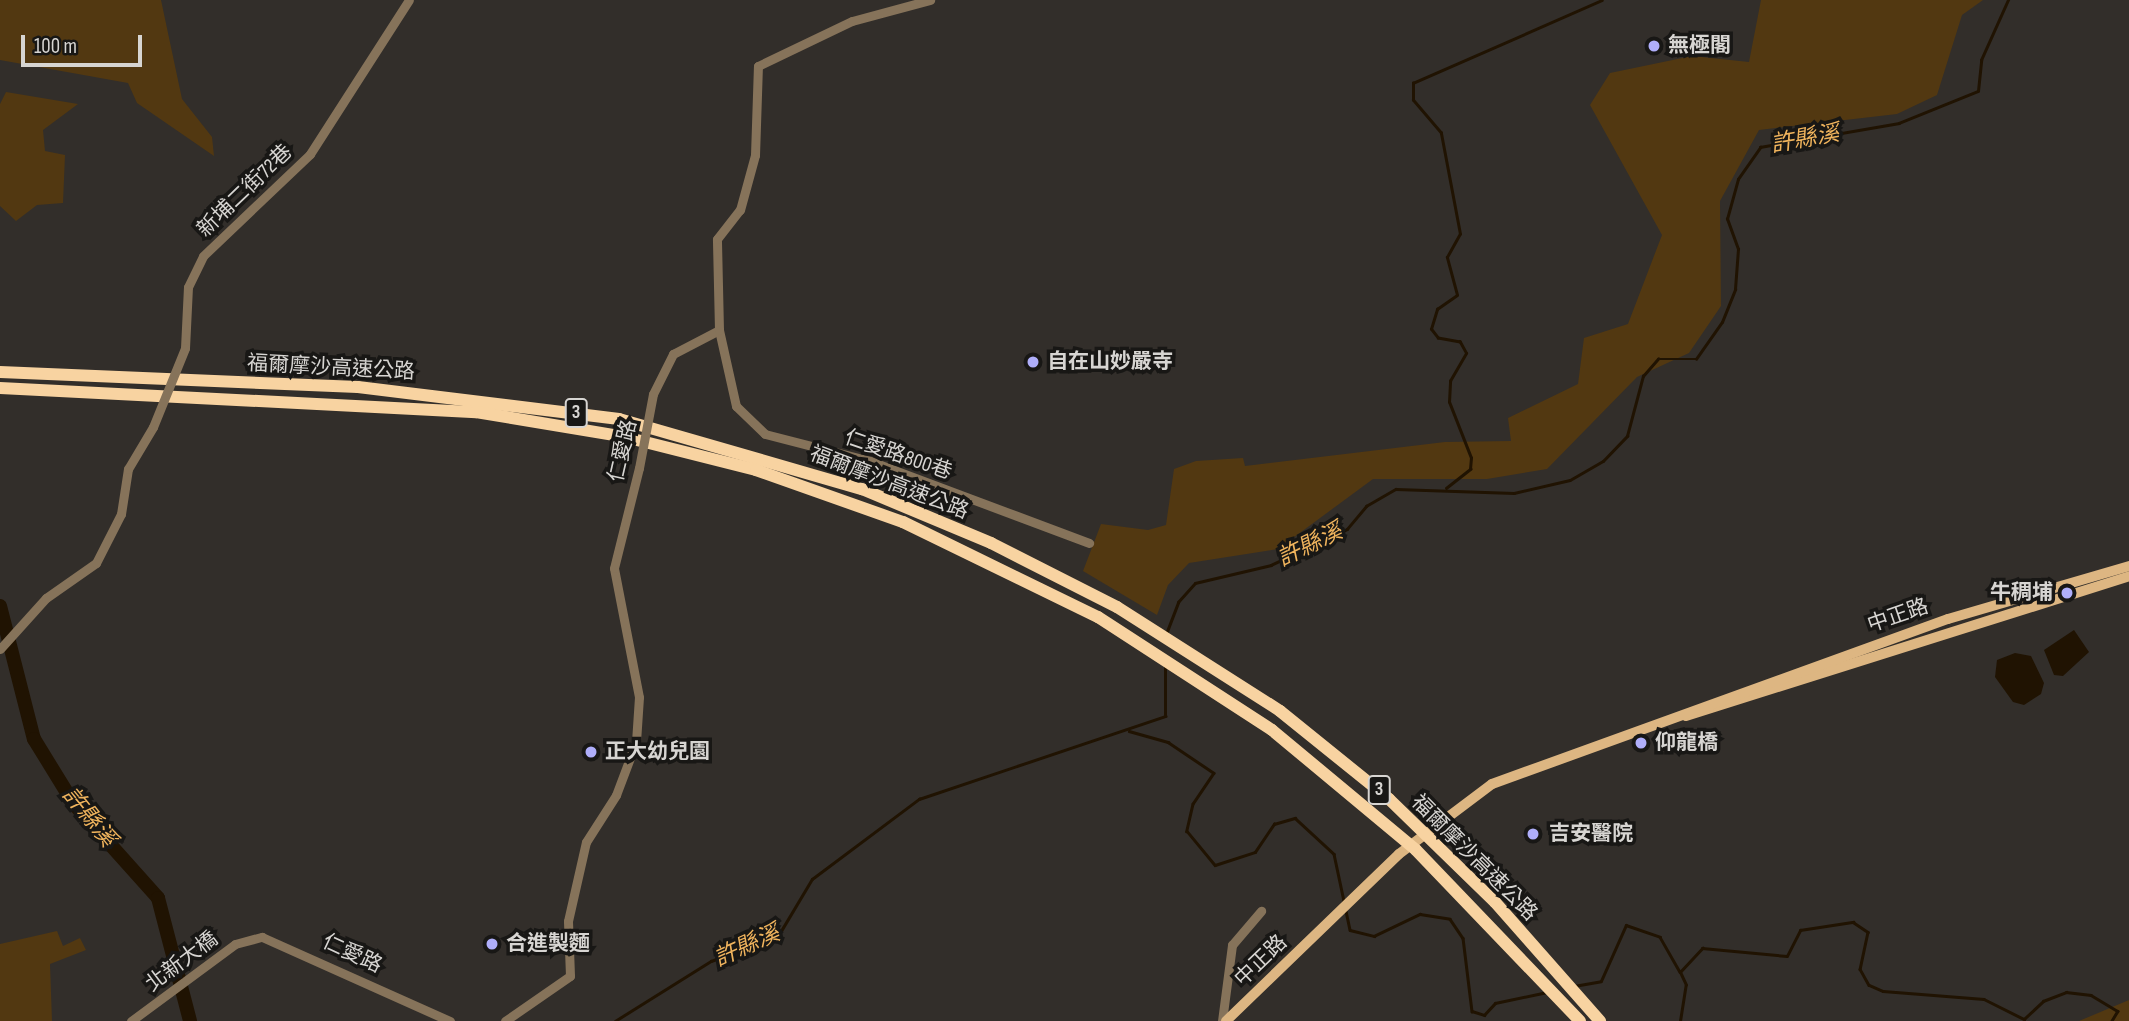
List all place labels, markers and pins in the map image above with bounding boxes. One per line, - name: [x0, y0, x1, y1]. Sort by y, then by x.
- place label: 無極閣: [1668, 33, 1731, 59]
- marker: 無極閣: [1646, 38, 1662, 54]
- place label: 自在山妙嚴寺: [1047, 349, 1173, 375]
- marker: 自在山妙嚴寺: [1025, 354, 1041, 370]
- place label: 牛稠埔: [1990, 580, 2053, 606]
- marker: 牛稠埔: [2059, 585, 2075, 601]
- place label: 仰龍橋: [1655, 730, 1718, 756]
- marker: 仰龍橋: [1633, 735, 1649, 751]
- place label: 正大幼兒園: [605, 739, 710, 765]
- marker: 正大幼兒園: [583, 744, 599, 760]
- place label: 吉安醫院: [1549, 821, 1633, 847]
- marker: 吉安醫院: [1523, 824, 1543, 844]
- place label: 合進製麵: [506, 931, 590, 957]
- marker: 合進製麵: [484, 936, 500, 952]

